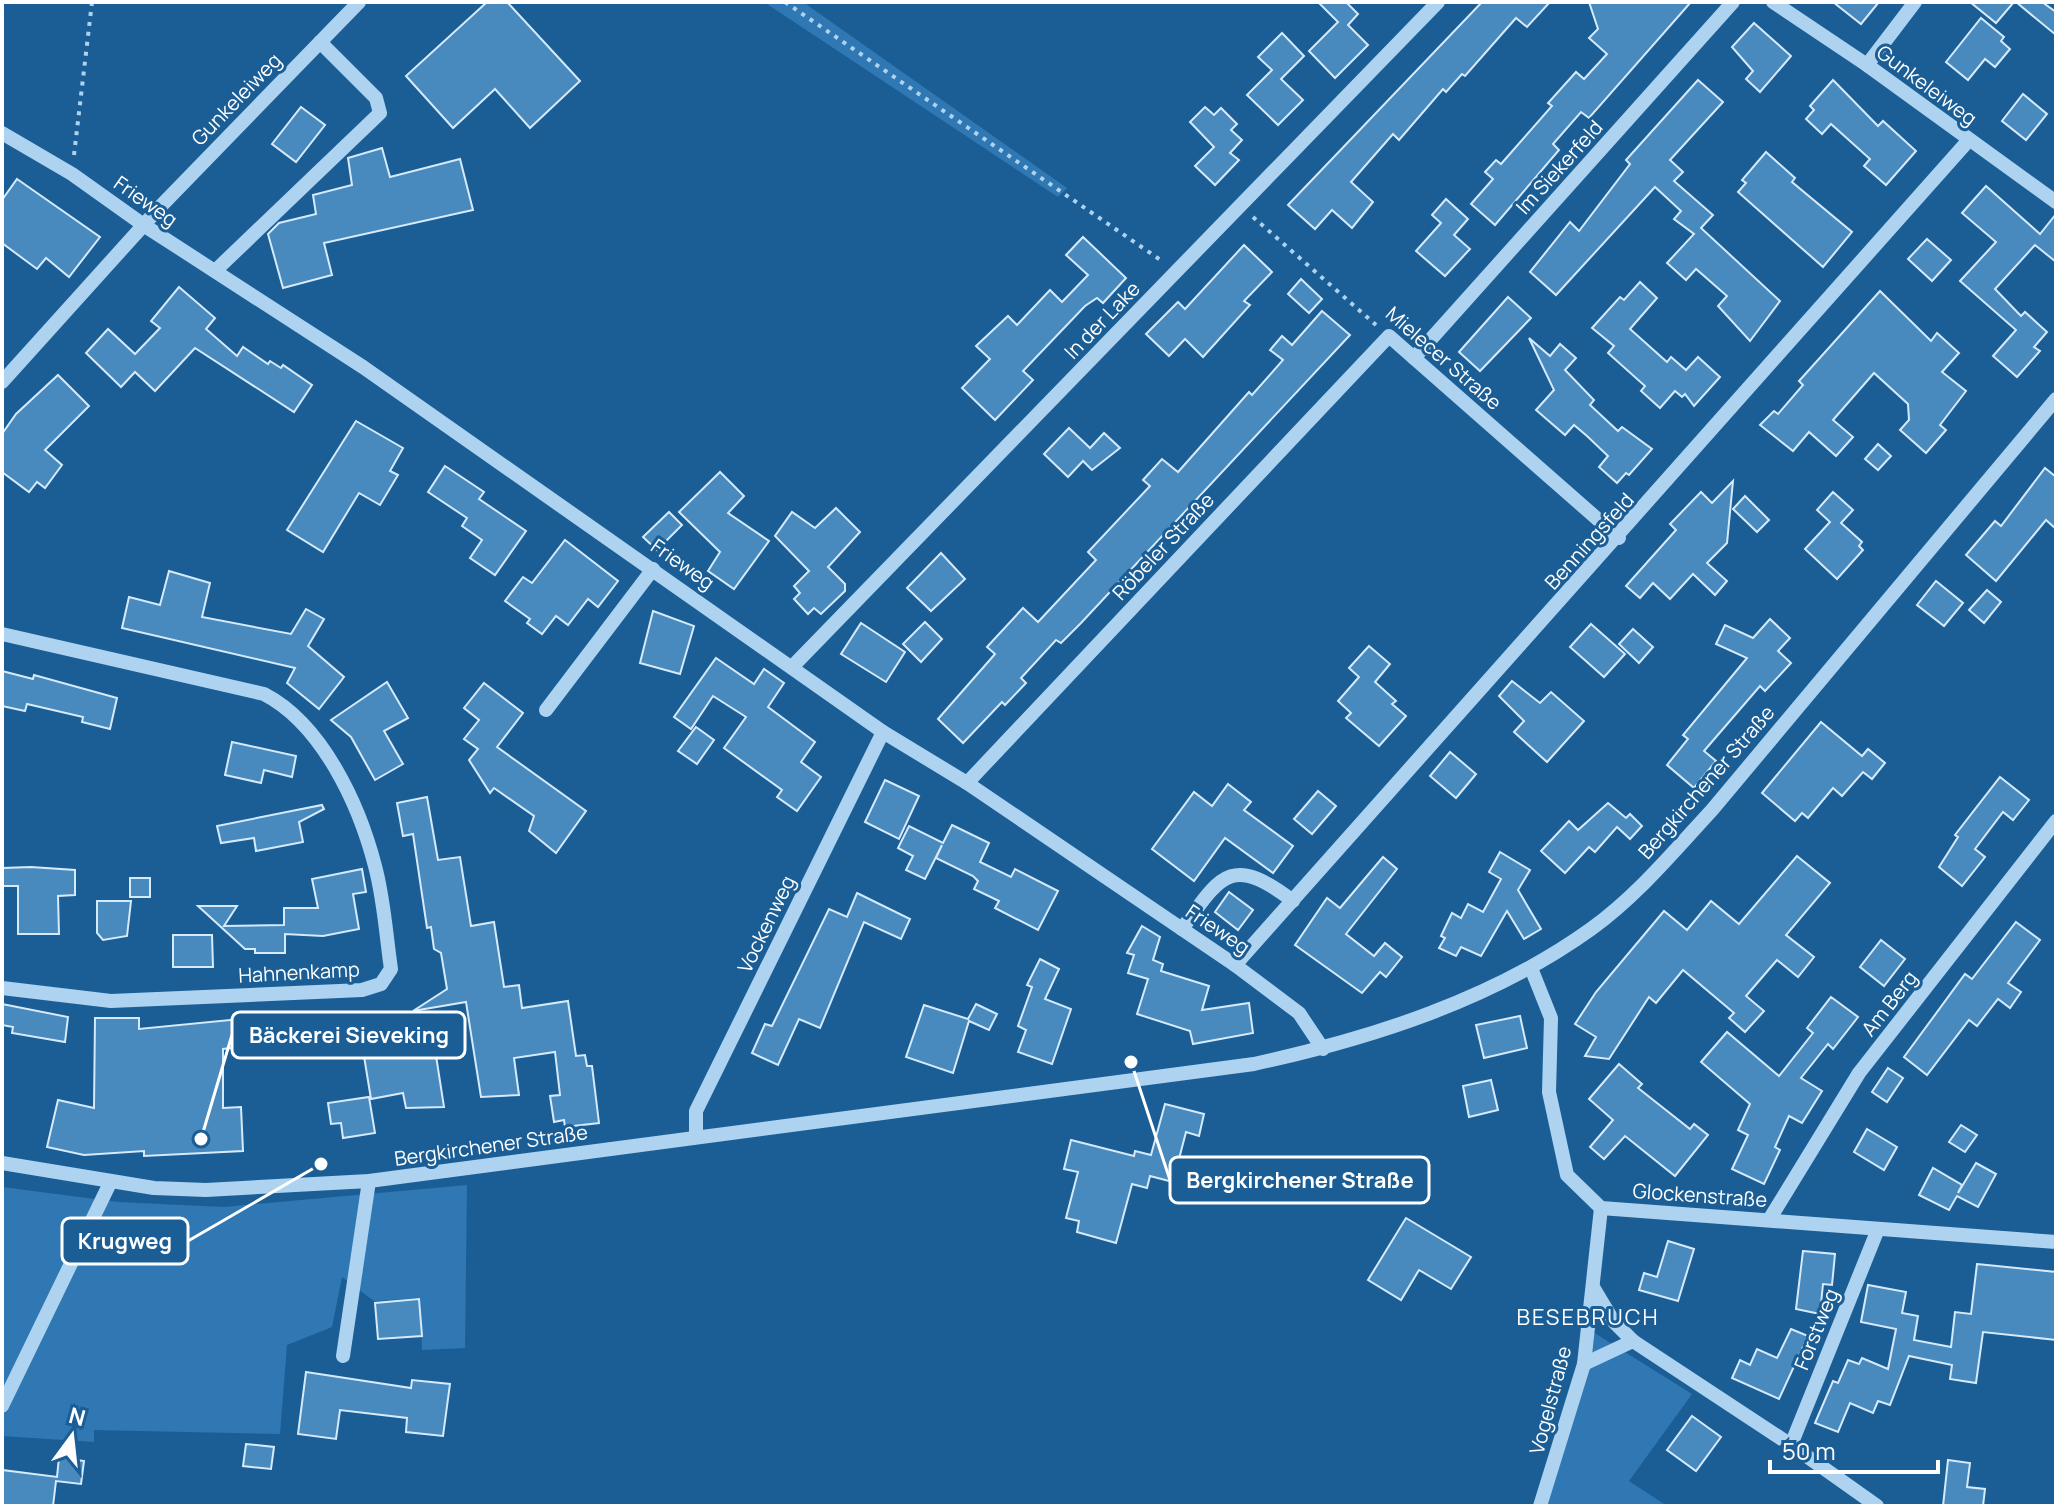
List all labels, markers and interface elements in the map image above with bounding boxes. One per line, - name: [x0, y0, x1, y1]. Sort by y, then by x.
- street label: Gunkeleiweg: [1871, 38, 1983, 132]
- street label: Gunkeleiweg: [185, 47, 287, 151]
- street label: Im Siekerfeld: [1510, 114, 1608, 220]
- street label: Frieweg: [109, 169, 183, 233]
- street label: In der Lake: [1058, 275, 1146, 365]
- street label: Mielecer Straße: [1380, 300, 1508, 416]
- street label: Röbeler Straße: [1106, 487, 1220, 605]
- street label: Benningsfeld: [1538, 487, 1640, 595]
- street label: Frieweg: [646, 532, 720, 596]
- street label: Bergkirchener Straße: [1632, 699, 1780, 865]
- street label: Vockenweg: [731, 871, 801, 977]
- street label: Frieweg: [1181, 898, 1255, 960]
- street label: Hahnenkamp: [238, 955, 361, 989]
- street label: Am Berg: [1855, 965, 1923, 1041]
- callout: Bäckerei Sieveking: [232, 1012, 465, 1058]
- text: Bäckerei Sieveking: [249, 1020, 449, 1050]
- street label: Bergkirchener Straße: [392, 1118, 590, 1172]
- callout: Bergkirchener Straße: [1170, 1157, 1429, 1203]
- text: Bergkirchener Straße: [1186, 1165, 1414, 1195]
- street label: Glockenstraße: [1632, 1177, 1768, 1213]
- callout: Krugweg: [62, 1218, 188, 1264]
- text: Krugweg: [78, 1226, 172, 1256]
- street label: Forstweg: [1787, 1284, 1845, 1374]
- district label: BESEBRUCH: [1516, 1302, 1660, 1332]
- street label: Vogelstraße: [1523, 1343, 1577, 1457]
- north arrow: [32, 1396, 112, 1476]
- text: N: [66, 1400, 89, 1433]
- scale bar: [1770, 1424, 1938, 1474]
- text: 50 m: [1782, 1434, 1836, 1467]

